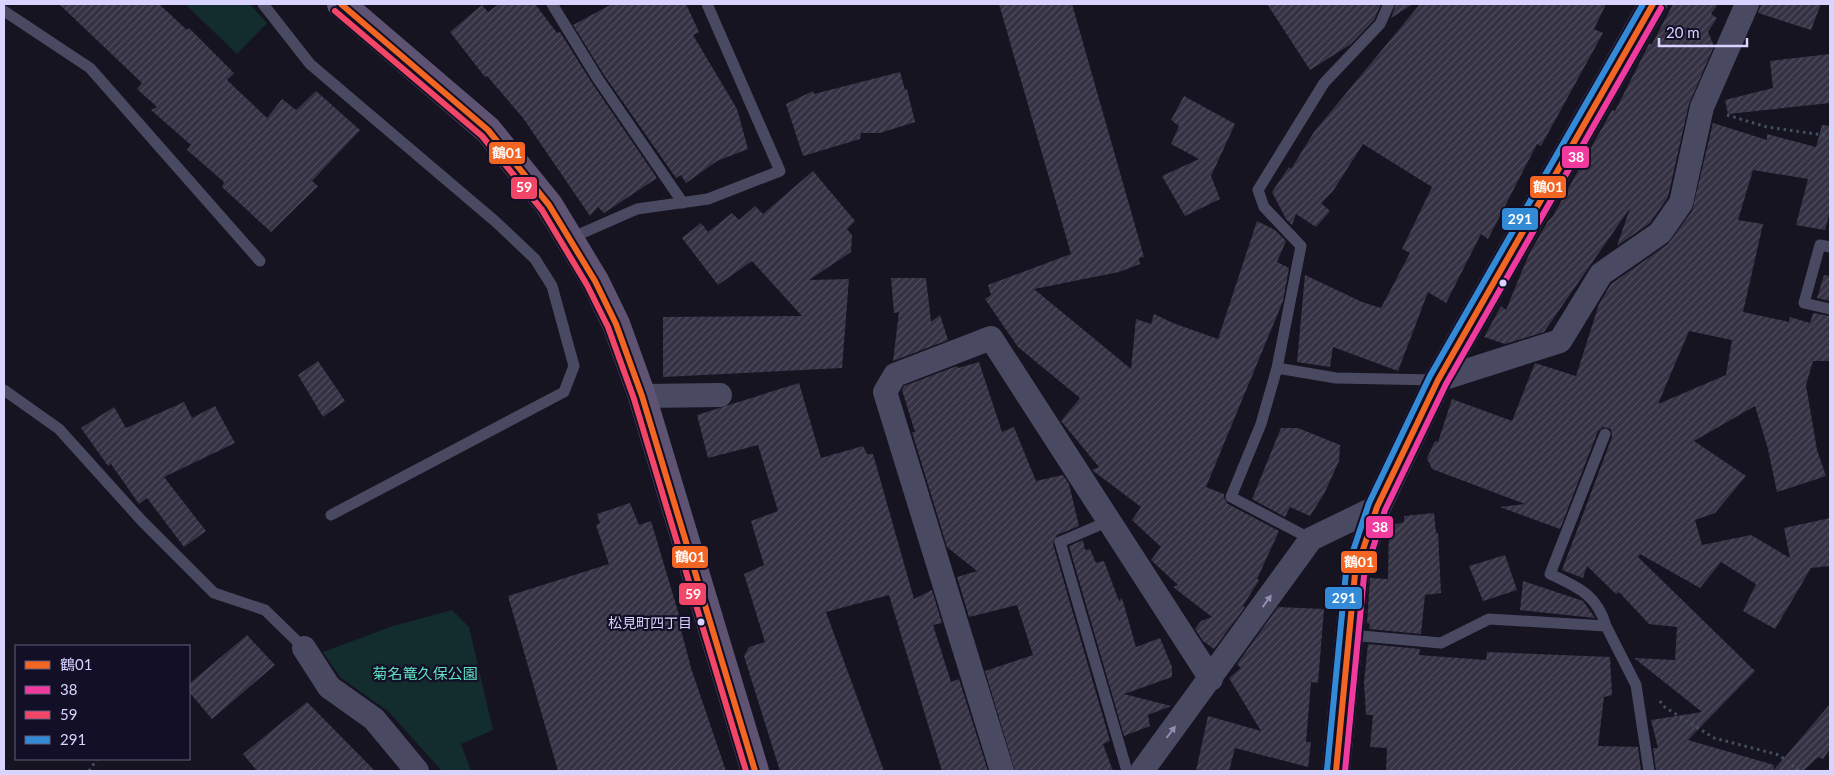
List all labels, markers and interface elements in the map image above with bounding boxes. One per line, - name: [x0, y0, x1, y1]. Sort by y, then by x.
- scale bar: [1659, 15, 1746, 47]
- text: 20 m: [1666, 23, 1700, 41]
- line badge: 鶴01: [488, 141, 526, 165]
- text: 鶴01: [492, 144, 522, 161]
- line badge: 38: [1561, 145, 1590, 169]
- text: 38: [1568, 148, 1584, 165]
- line badge: 鶴01: [1529, 175, 1567, 199]
- line badge: 59: [510, 176, 538, 200]
- text: 59: [516, 178, 532, 195]
- text: 鶴01: [1533, 178, 1563, 195]
- line badge: 291: [1501, 207, 1539, 231]
- text: 291: [1508, 210, 1532, 227]
- unlabelled marker: [1498, 278, 1508, 288]
- line badge: 38: [1365, 515, 1394, 539]
- text: 38: [1372, 518, 1388, 535]
- line badge: 鶴01: [671, 545, 709, 569]
- text: 鶴01: [675, 548, 705, 565]
- line badge: 鶴01: [1340, 550, 1378, 574]
- text: 鶴01: [1344, 553, 1374, 570]
- line badge: 59: [678, 582, 707, 606]
- text: 59: [685, 585, 701, 602]
- line badge: 291: [1324, 586, 1363, 610]
- text: 291: [1332, 589, 1356, 606]
- one-way arrow: [1262, 594, 1272, 608]
- place label: 松見町四丁目: [608, 614, 692, 631]
- marker: 松見町四丁目: [696, 617, 706, 627]
- legend: [15, 645, 190, 760]
- text: 鶴01: [60, 655, 92, 673]
- park label: 菊名篭久保公園: [372, 664, 478, 682]
- text: 38: [60, 680, 77, 698]
- text: 59: [60, 705, 77, 723]
- one-way arrow: [1166, 725, 1176, 739]
- text: 291: [60, 730, 86, 748]

